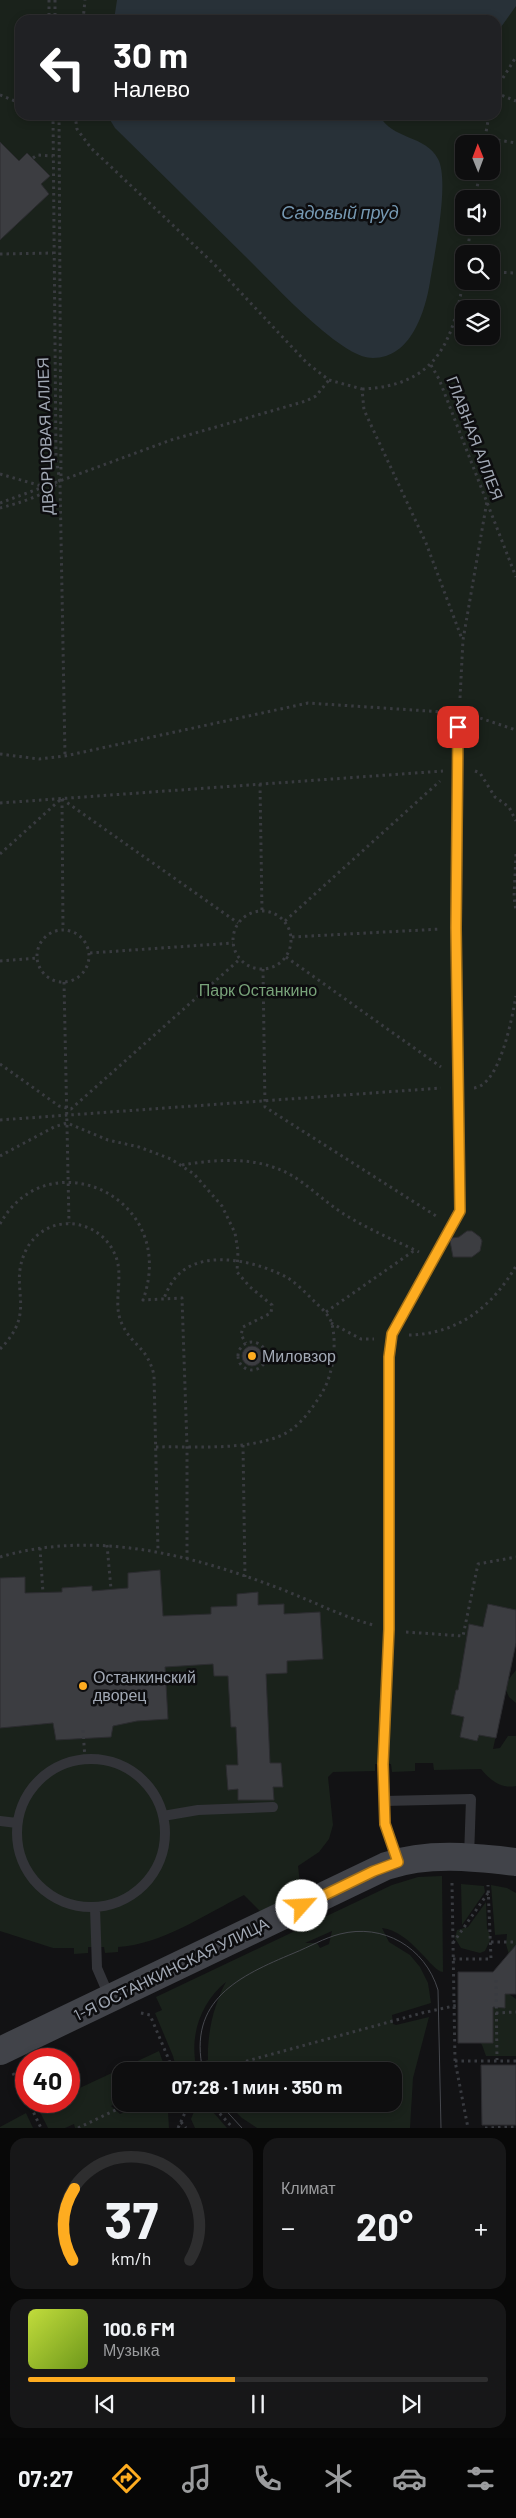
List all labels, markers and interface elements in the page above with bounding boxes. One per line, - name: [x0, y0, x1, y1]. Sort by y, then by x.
- text: 30 m: [113, 33, 188, 75]
- icon: left: [30, 35, 95, 100]
- text: Налево: [113, 75, 190, 101]
- north arrow: [455, 135, 500, 180]
- map controls: [455, 135, 500, 345]
- button: sound: [455, 190, 500, 235]
- water label: Садовый пруд: [281, 201, 399, 223]
- button: search: [455, 245, 500, 290]
- button: layers: [455, 300, 500, 345]
- street label: ДВОРЦОВАЯ АЛЛЕЯ: [32, 357, 57, 515]
- street label: ГЛАВНАЯ АЛЛЕЯ: [443, 373, 508, 502]
- pin: [437, 706, 479, 748]
- icon: arrive: [444, 713, 472, 741]
- park label: Парк Останкино: [199, 980, 317, 999]
- place label: Миловзор: [262, 1346, 336, 1365]
- marker: Миловзор: [246, 1350, 258, 1362]
- place label: Останкинский дворец: [93, 1667, 196, 1704]
- marker: Останкинский дворец: [77, 1680, 89, 1692]
- position arrow: [275, 1879, 327, 1931]
- street label: 1-Я ОСТАНКИНСКАЯ УЛИЦА: [70, 1913, 272, 2024]
- speed limit sign: 40: [15, 2048, 80, 2113]
- text: 07:28 · 1 мин · 350 m: [172, 2075, 342, 2098]
- text: Климат: [281, 2178, 335, 2197]
- text: 37: [105, 2187, 159, 2249]
- text: 20°: [356, 2203, 413, 2249]
- text: −: [281, 2210, 295, 2244]
- text: +: [474, 2210, 488, 2244]
- text: km/h: [111, 2247, 152, 2269]
- text: 100.6 FM: [103, 2317, 175, 2340]
- text: Музыка: [103, 2340, 160, 2359]
- icon: previous: [91, 2390, 119, 2418]
- icon: pause: [244, 2390, 272, 2418]
- icon: next: [397, 2390, 425, 2418]
- icon: directions: [109, 2461, 144, 2496]
- icon: music: [179, 2461, 214, 2496]
- icon: phone: [250, 2461, 285, 2496]
- icon: climate: [321, 2461, 356, 2496]
- icon: car: [392, 2461, 427, 2496]
- icon: filters: [463, 2461, 498, 2496]
- text: 07:27: [18, 2465, 73, 2491]

